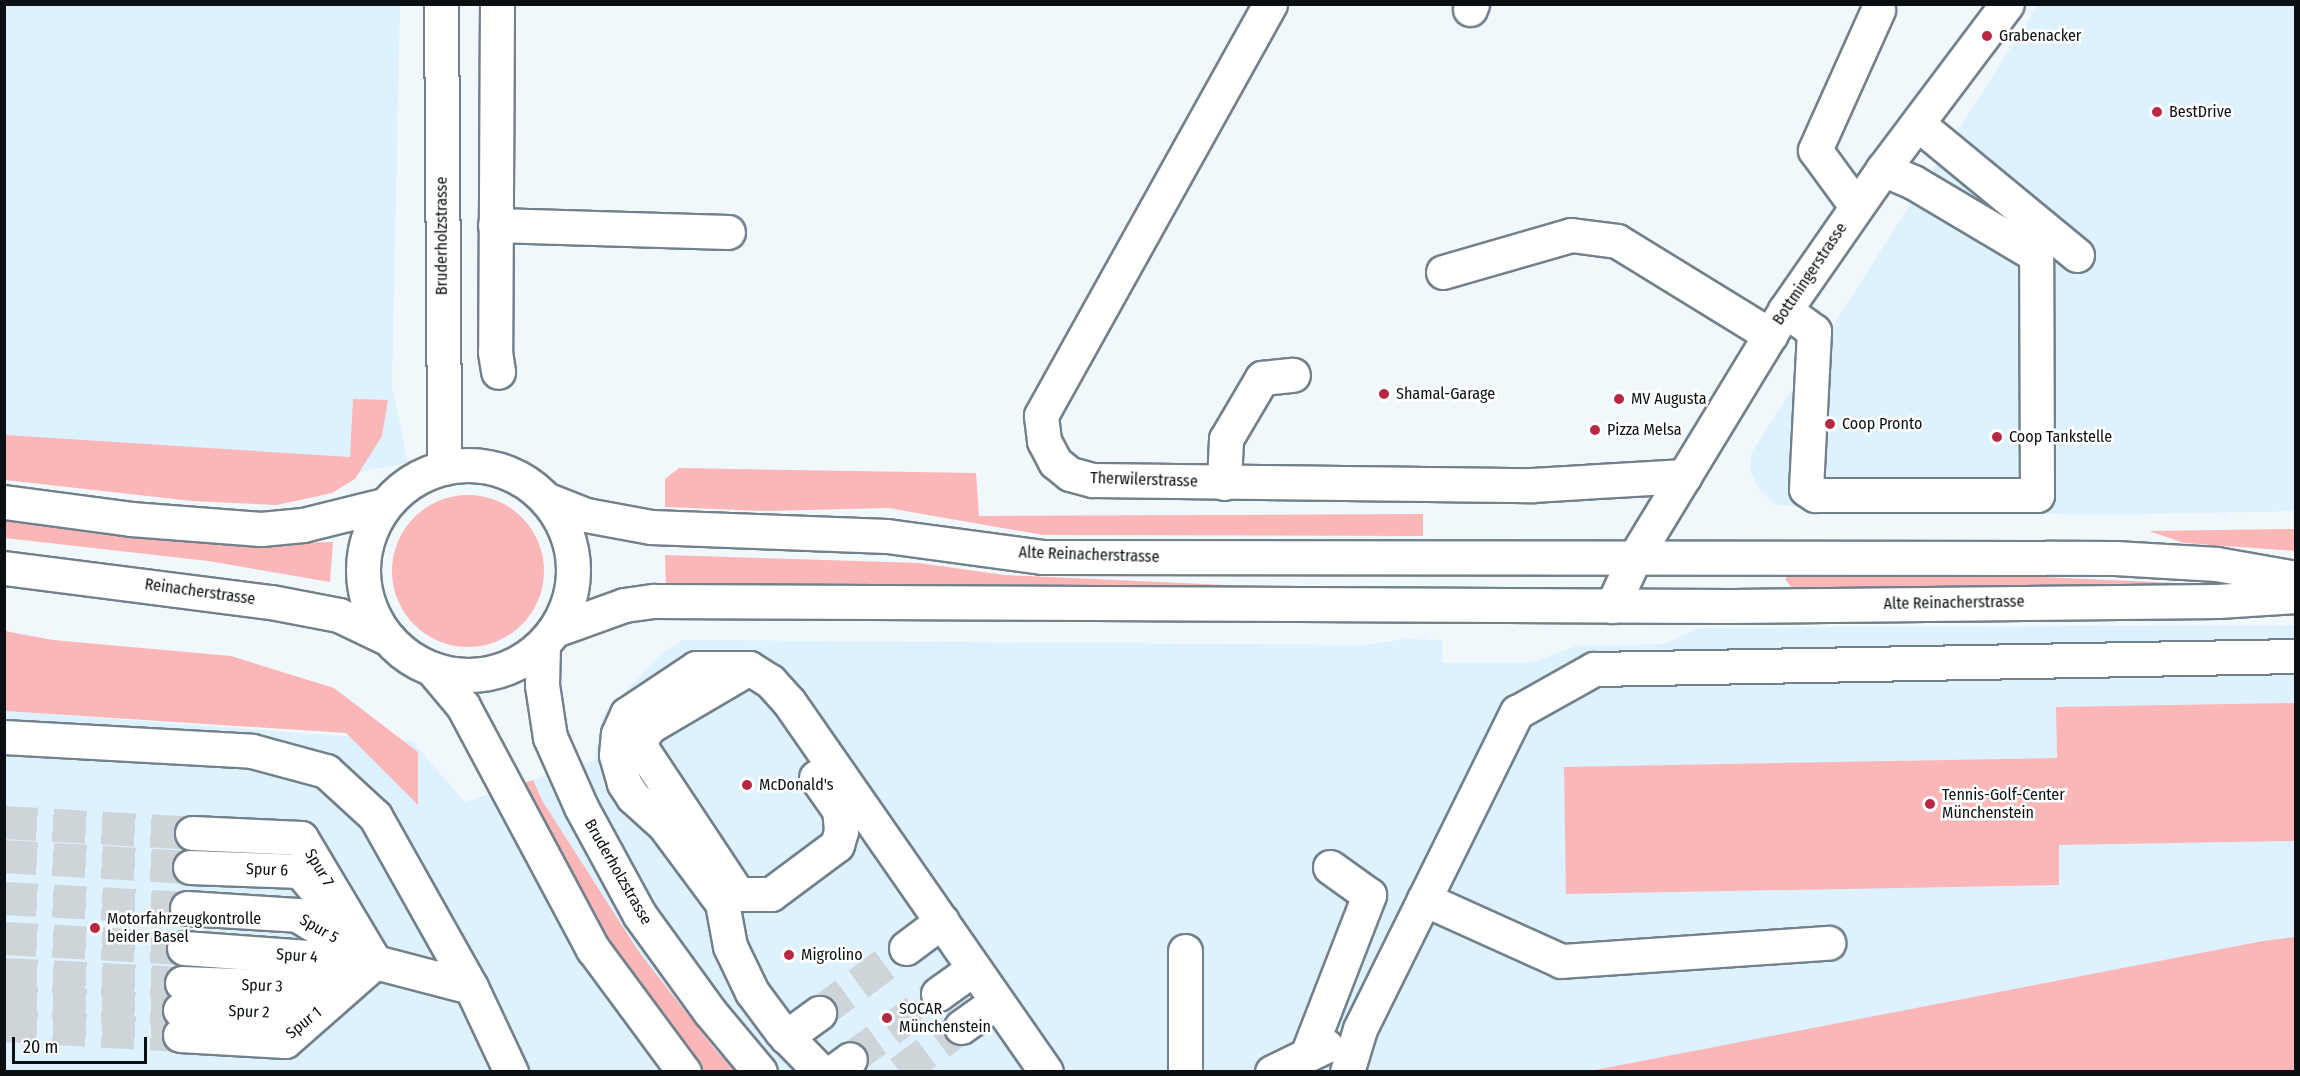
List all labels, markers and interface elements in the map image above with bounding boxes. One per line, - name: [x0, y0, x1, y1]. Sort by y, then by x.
- place label: Grabenacker: [1999, 26, 2081, 46]
- marker: Grabenacker: [1980, 29, 1994, 43]
- place label: BestDrive: [2169, 102, 2232, 122]
- marker: BestDrive: [2150, 105, 2164, 119]
- street label: Bruderholzstrasse: [432, 177, 452, 295]
- street label: Bottmingerstrasse: [1769, 219, 1851, 329]
- place label: Shamal-Garage: [1396, 384, 1495, 404]
- marker: Shamal-Garage: [1377, 387, 1391, 401]
- place label: MV Augusta: [1631, 389, 1707, 409]
- marker: MV Augusta: [1612, 392, 1626, 406]
- place label: Coop Pronto: [1842, 414, 1922, 434]
- marker: Coop Pronto: [1823, 417, 1837, 431]
- place label: Pizza Melsa: [1607, 420, 1682, 440]
- marker: Pizza Melsa: [1588, 423, 1602, 437]
- place label: Coop Tankstelle: [2009, 427, 2112, 447]
- marker: Coop Tankstelle: [1990, 430, 2004, 444]
- street label: Therwilerstrasse: [1090, 469, 1198, 491]
- street label: Alte Reinacherstrasse: [1018, 543, 1160, 567]
- street label: Reinacherstrasse: [143, 575, 257, 609]
- street label: Alte Reinacherstrasse: [1883, 592, 2025, 614]
- place label: McDonald's: [759, 775, 834, 795]
- marker: McDonald's: [740, 778, 754, 792]
- place label: Tennis-Golf-Center Münchenstein: [1942, 785, 2065, 823]
- marker: Tennis-Golf-Center Münchenstein: [1923, 797, 1937, 811]
- street label: Bruderholzstrasse: [580, 816, 656, 928]
- street label: Spur 7: [300, 846, 338, 890]
- street label: Spur 6: [246, 860, 288, 880]
- place label: Motorfahrzeugkontrolle beider Basel: [107, 909, 261, 947]
- street label: Spur 5: [296, 910, 342, 948]
- marker: Motorfahrzeugkontrolle beider Basel: [88, 921, 102, 935]
- street label: Spur 4: [275, 945, 319, 967]
- place label: Migrolino: [801, 945, 863, 965]
- marker: Migrolino: [782, 948, 796, 962]
- street label: Spur 3: [241, 976, 283, 996]
- place label: SOCAR Münchenstein: [899, 999, 991, 1037]
- street label: Spur 2: [228, 1002, 270, 1022]
- street label: Spur 1: [282, 1003, 326, 1043]
- marker: SOCAR Münchenstein: [880, 1011, 894, 1025]
- scale bar: [15, 1025, 150, 1063]
- text: 20 m: [23, 1036, 58, 1058]

